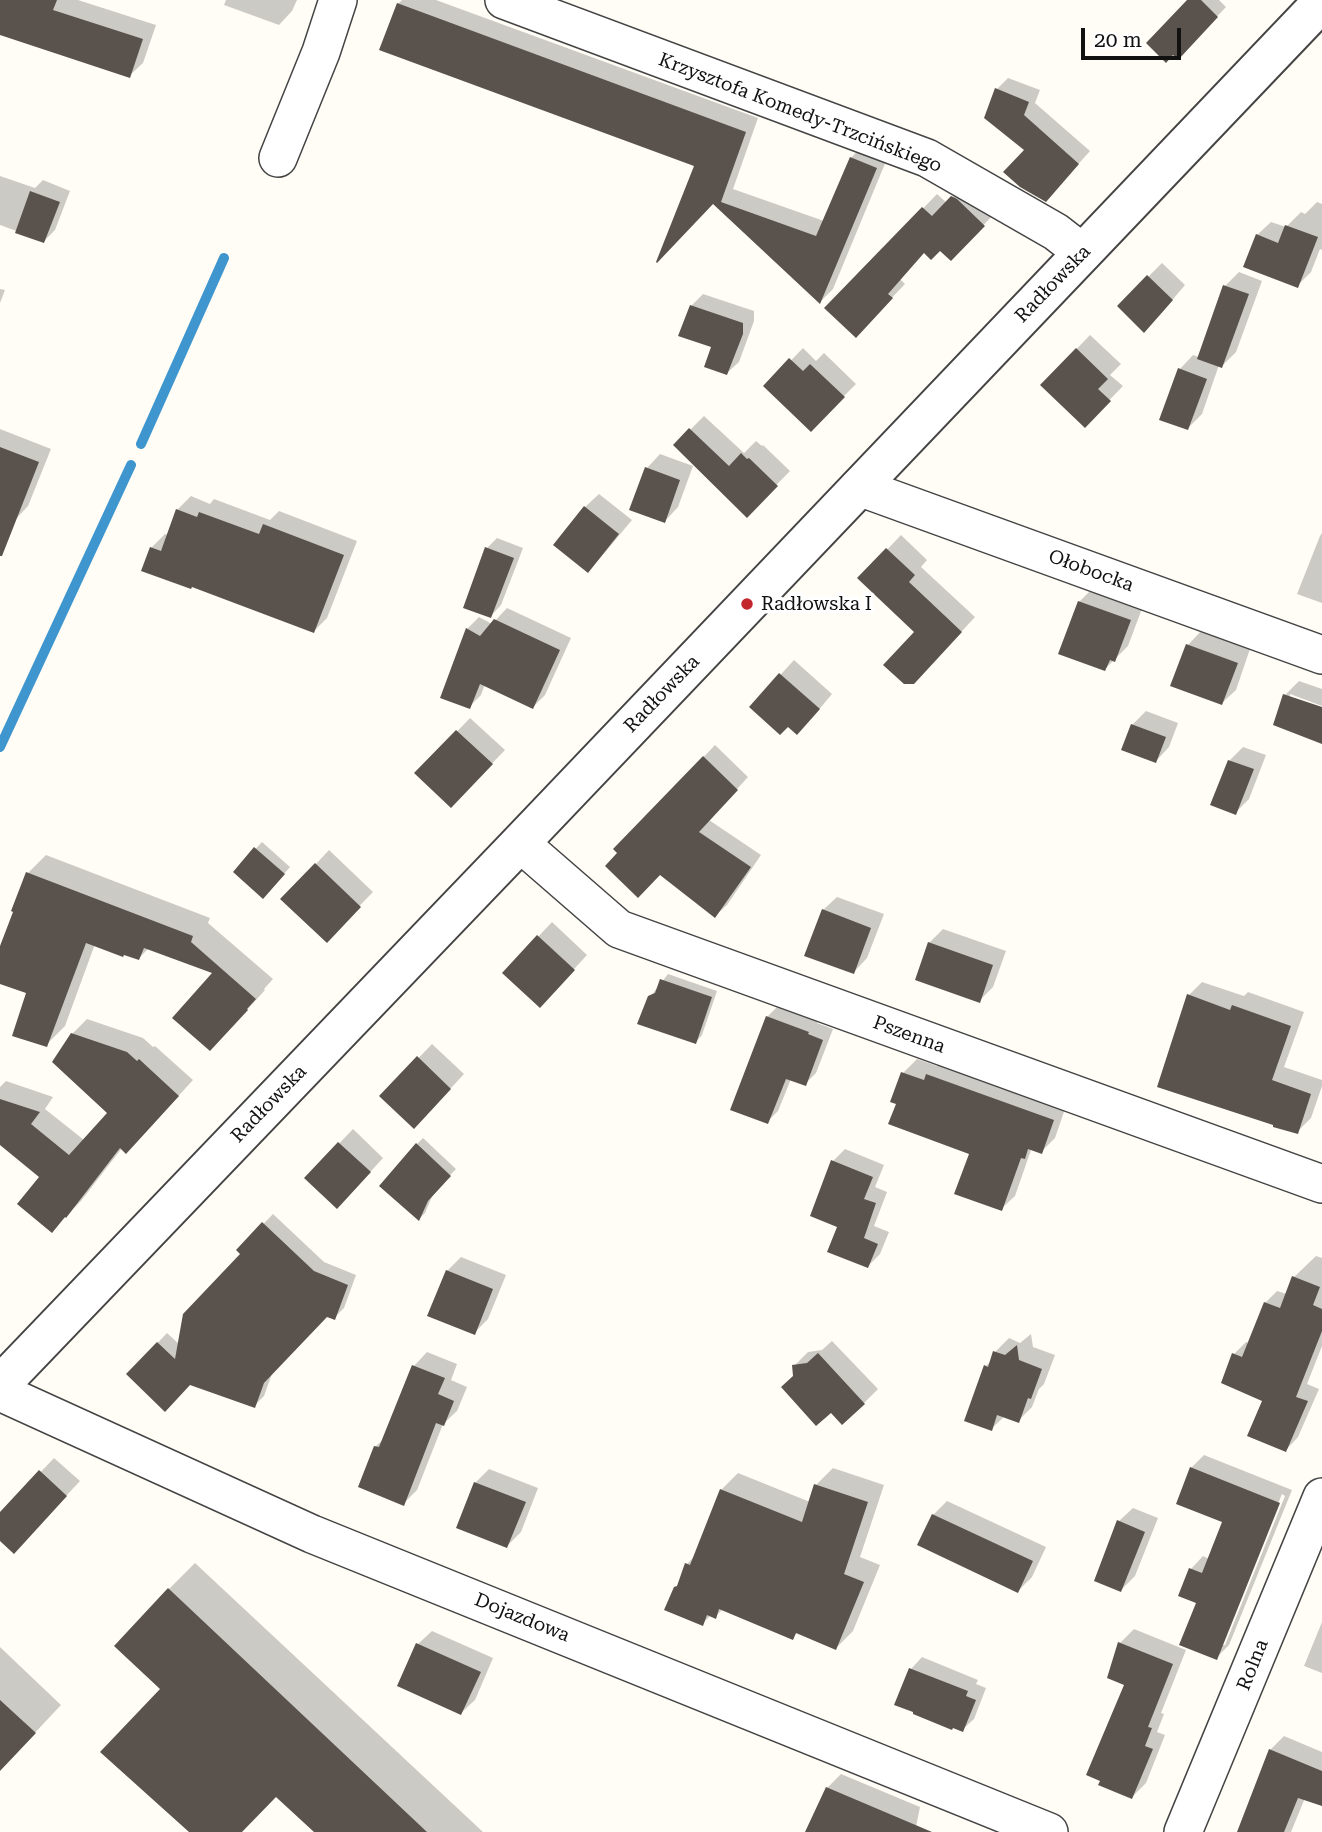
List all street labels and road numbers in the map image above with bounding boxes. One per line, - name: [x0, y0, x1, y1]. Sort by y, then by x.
- street label: Krzysztofa Komedy-Trzcińskiego: [655, 48, 945, 178]
- street label: Radłowska: [1010, 240, 1096, 328]
- street label: Ołobocka: [1045, 545, 1137, 597]
- street label: Radłowska: [619, 650, 705, 738]
- street label: Pszenna: [870, 1011, 948, 1059]
- street label: Radłowska: [226, 1060, 312, 1148]
- street label: Dojazdowa: [471, 1589, 573, 1647]
- street label: Rolna: [1233, 1636, 1273, 1694]

